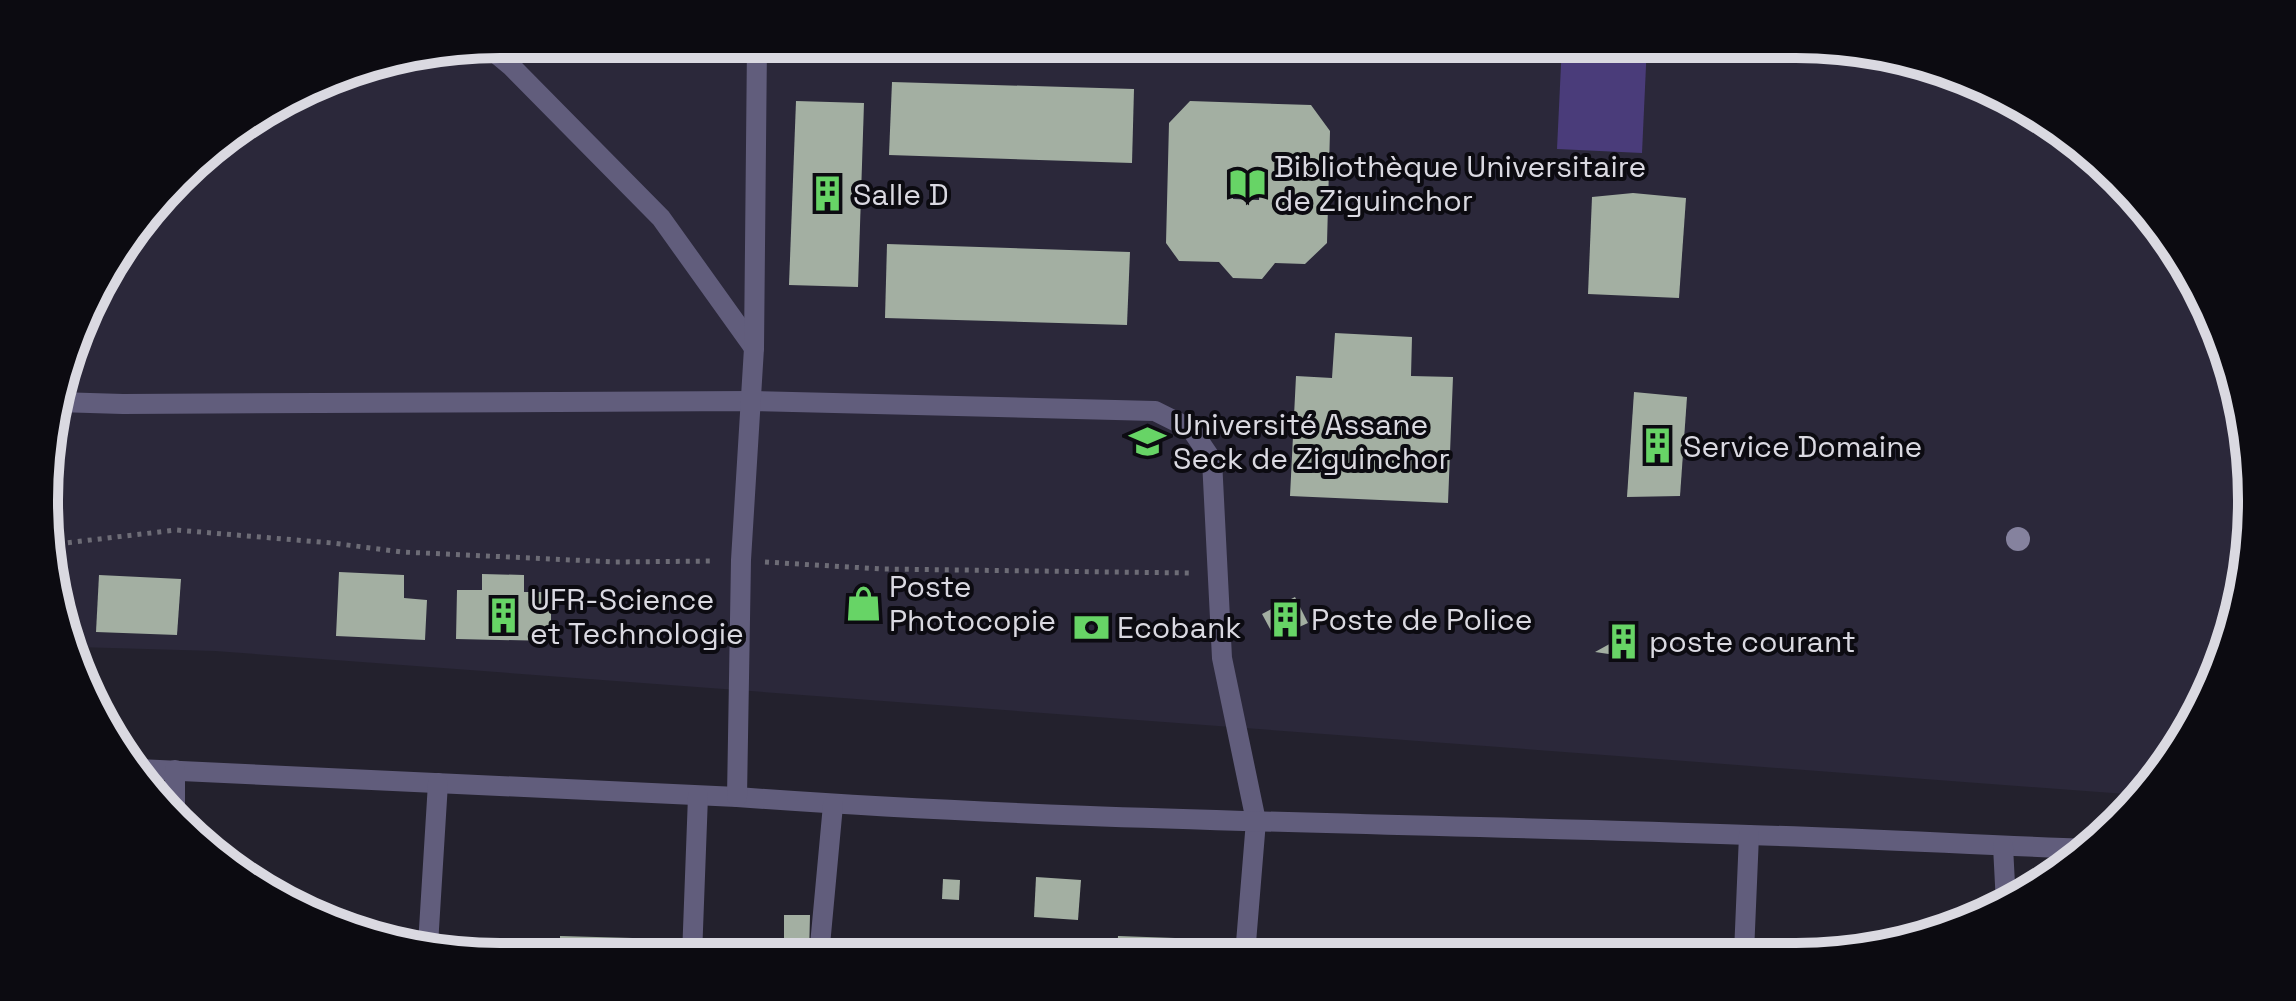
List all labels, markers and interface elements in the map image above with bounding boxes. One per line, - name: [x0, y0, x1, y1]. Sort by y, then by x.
- place label: Bibliothèque Universitaire de Ziguinchor: [1274, 147, 1646, 220]
- library icon: Bibliothèque Universitaire de Ziguinchor: [1229, 164, 1267, 202]
- building icon: Salle D: [808, 175, 846, 213]
- place label: Salle D: [853, 175, 949, 214]
- place label: Université Assane Seck de Ziguinchor: [1173, 405, 1450, 478]
- school or university icon: Université Assane Seck de Ziguinchor: [1128, 422, 1166, 460]
- building icon: Service Domaine: [1638, 427, 1676, 465]
- place label: Service Domaine: [1683, 427, 1922, 466]
- place label: Poste Photocopie: [889, 567, 1056, 640]
- place label: UFR-Science et Technologie: [530, 580, 744, 653]
- shop icon: Poste Photocopie: [844, 584, 882, 622]
- building icon: UFR-Science et Technologie: [485, 597, 523, 635]
- building icon: Poste de Police: [1266, 600, 1304, 638]
- place label: Poste de Police: [1311, 600, 1533, 639]
- bank icon: Ecobank: [1072, 608, 1110, 646]
- place label: Ecobank: [1117, 608, 1241, 647]
- building icon: poste courant: [1604, 622, 1642, 660]
- place label: poste courant: [1649, 622, 1856, 661]

